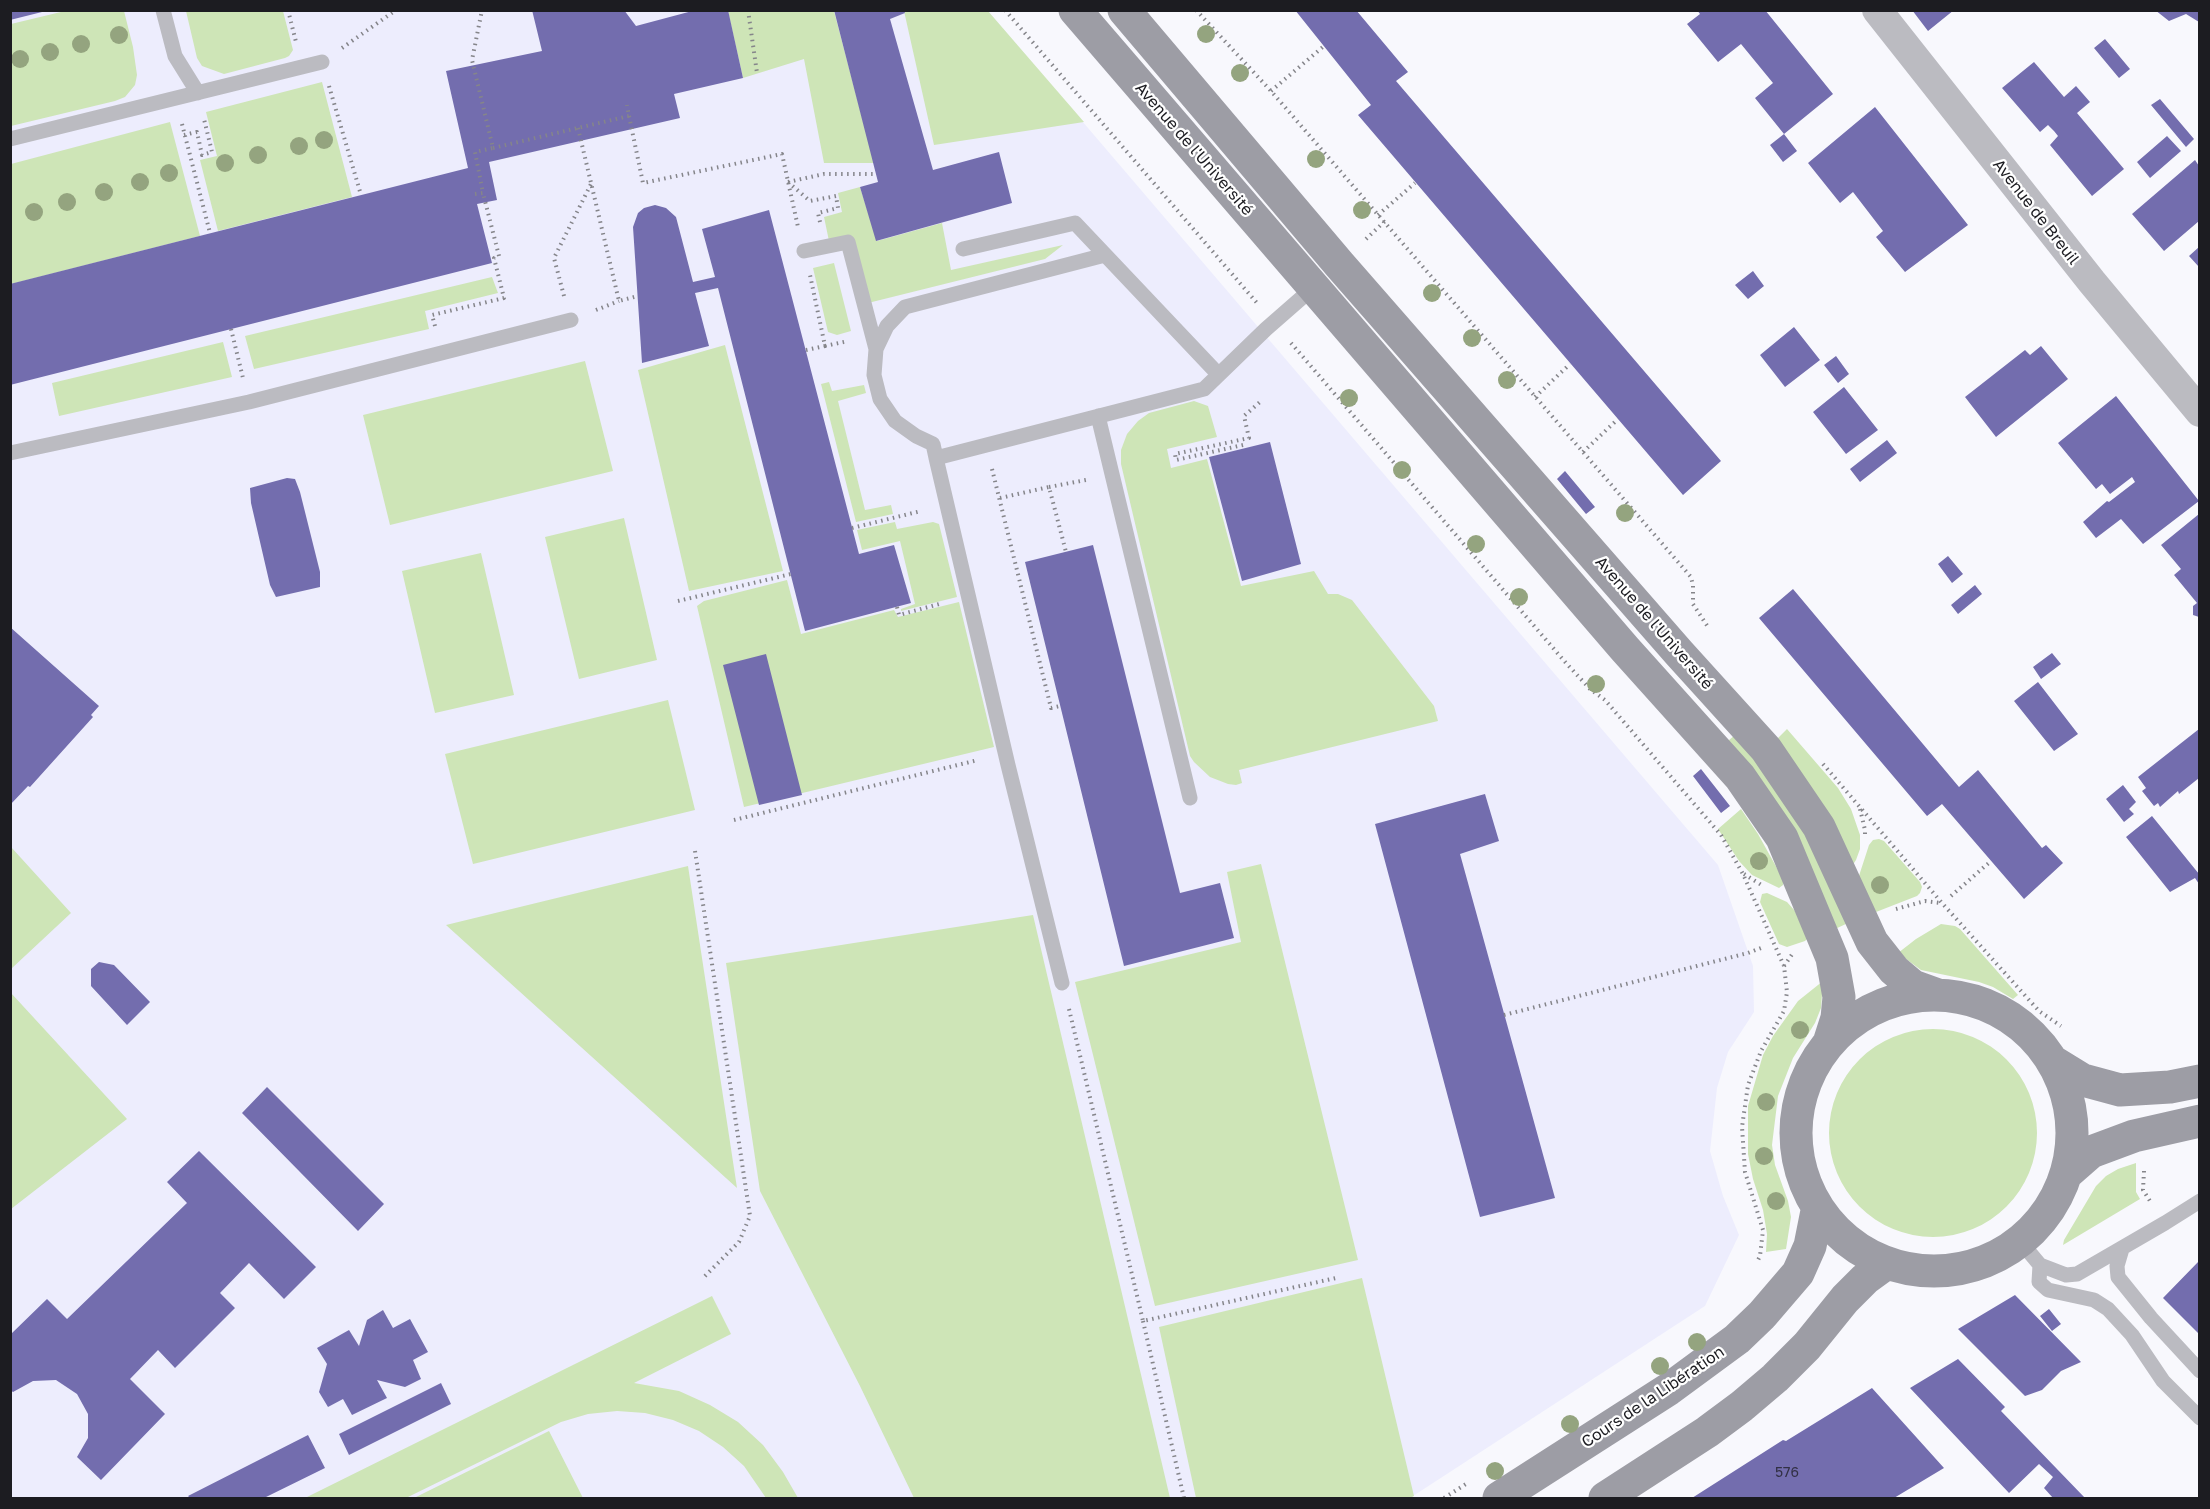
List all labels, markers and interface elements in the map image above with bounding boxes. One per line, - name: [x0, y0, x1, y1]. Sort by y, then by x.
- street label: Avenue de l'Université: [1131, 79, 1257, 219]
- street label: Avenue de Breuil: [1989, 155, 2083, 269]
- street label: Avenue de l'Université: [1591, 553, 1717, 693]
- street label: Cours de la Libération: [1578, 1342, 1728, 1452]
- house number: 576: [1775, 1465, 1799, 1481]

